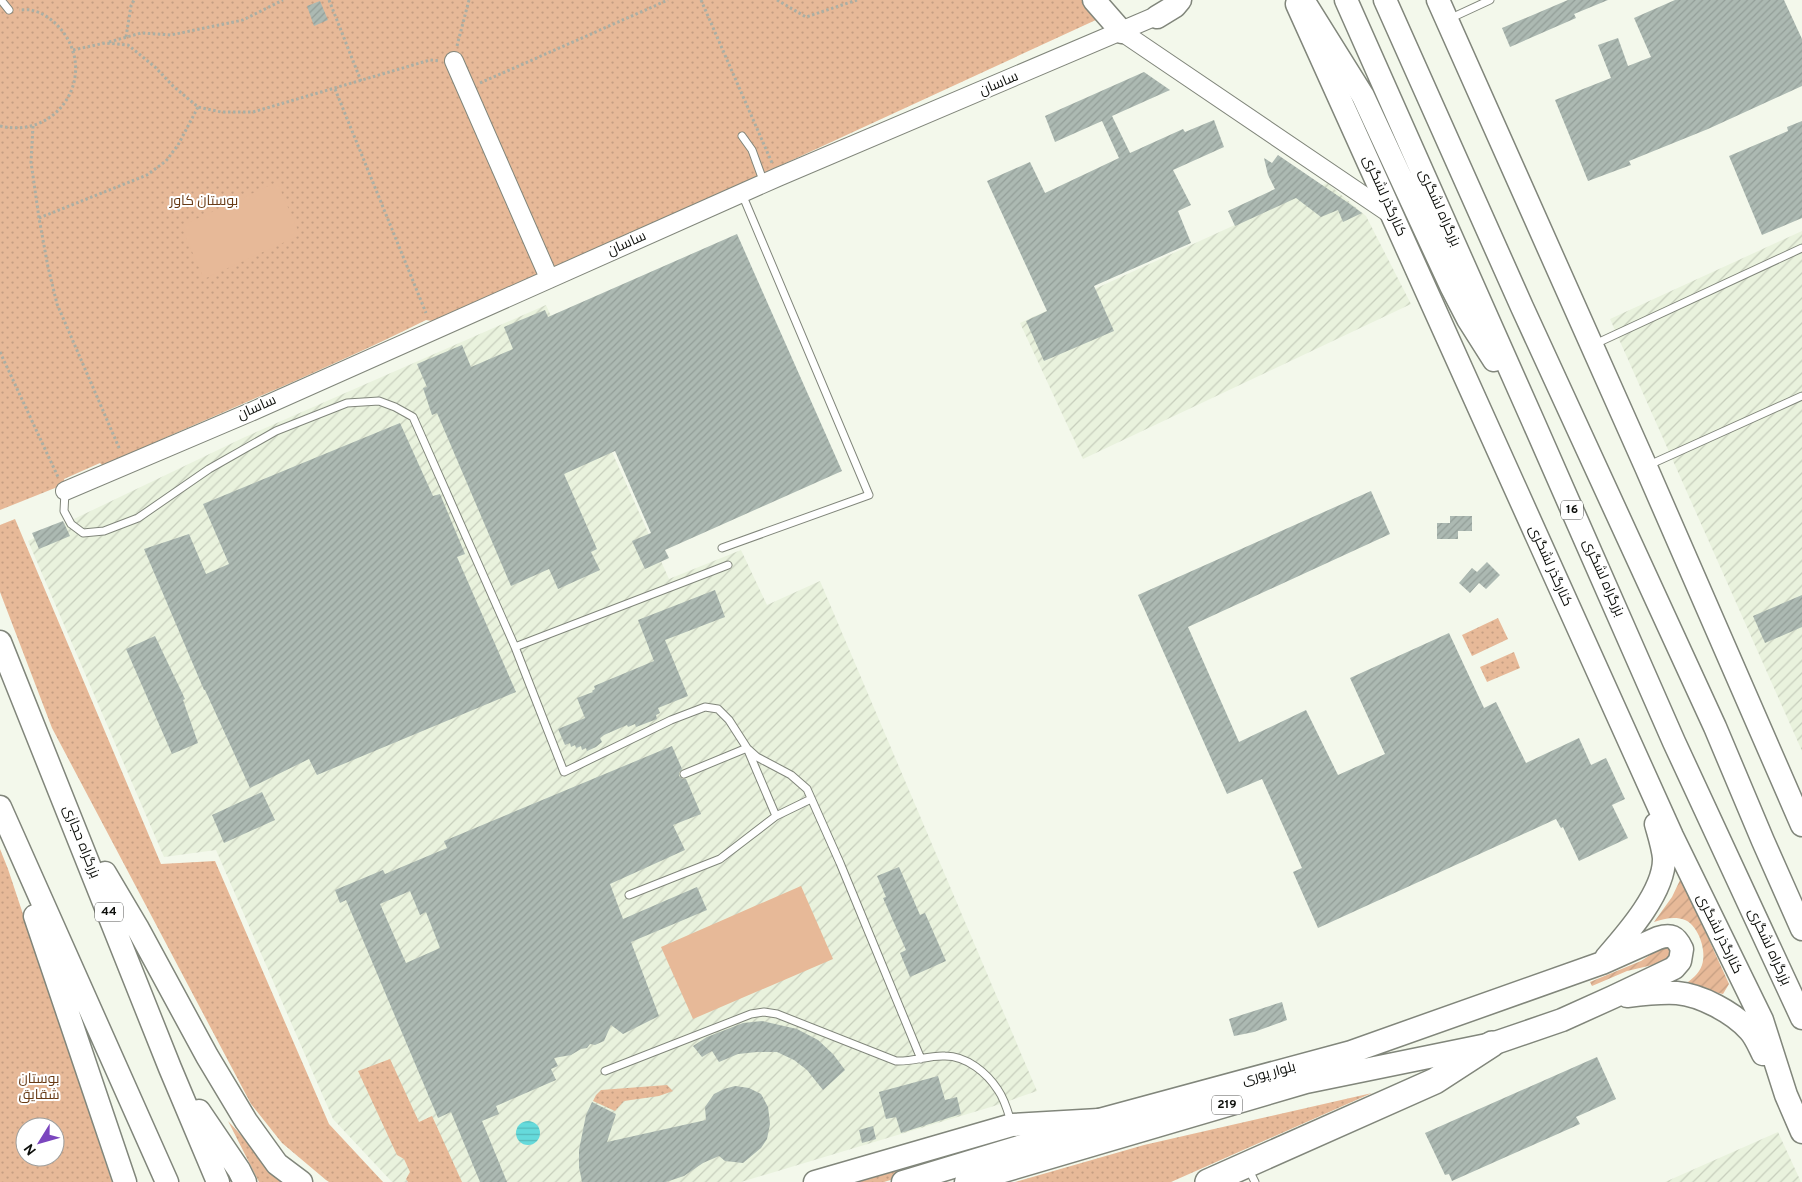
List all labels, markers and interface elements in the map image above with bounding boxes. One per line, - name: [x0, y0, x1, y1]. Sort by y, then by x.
- street label: ساسان: [977, 68, 1021, 100]
- street label: کنارگذر لشگری: [1359, 153, 1409, 239]
- street label: بزرگراه لشگری: [1414, 167, 1464, 249]
- park label: بوستان کاور: [169, 193, 238, 210]
- street label: ساسان: [605, 228, 649, 260]
- street label: ساسان: [235, 392, 279, 424]
- road number: 16: [1561, 500, 1583, 520]
- street label: کنارگذر لشگری: [1525, 523, 1575, 609]
- street label: بزرگراه لشگری: [1578, 537, 1628, 619]
- street label: بزرگراه حجازی: [59, 803, 103, 881]
- street label: کنارگذر لشگری: [1692, 891, 1746, 977]
- road number: 44: [95, 902, 123, 922]
- street label: بزرگراه لشگری: [1744, 906, 1794, 988]
- street label: بلوار پوری: [1240, 1059, 1298, 1089]
- park label: بوستان شقایق: [19, 1071, 59, 1104]
- road number: 219: [1212, 1096, 1242, 1114]
- north arrow: [15, 1117, 65, 1167]
- text: N: [21, 1140, 41, 1158]

